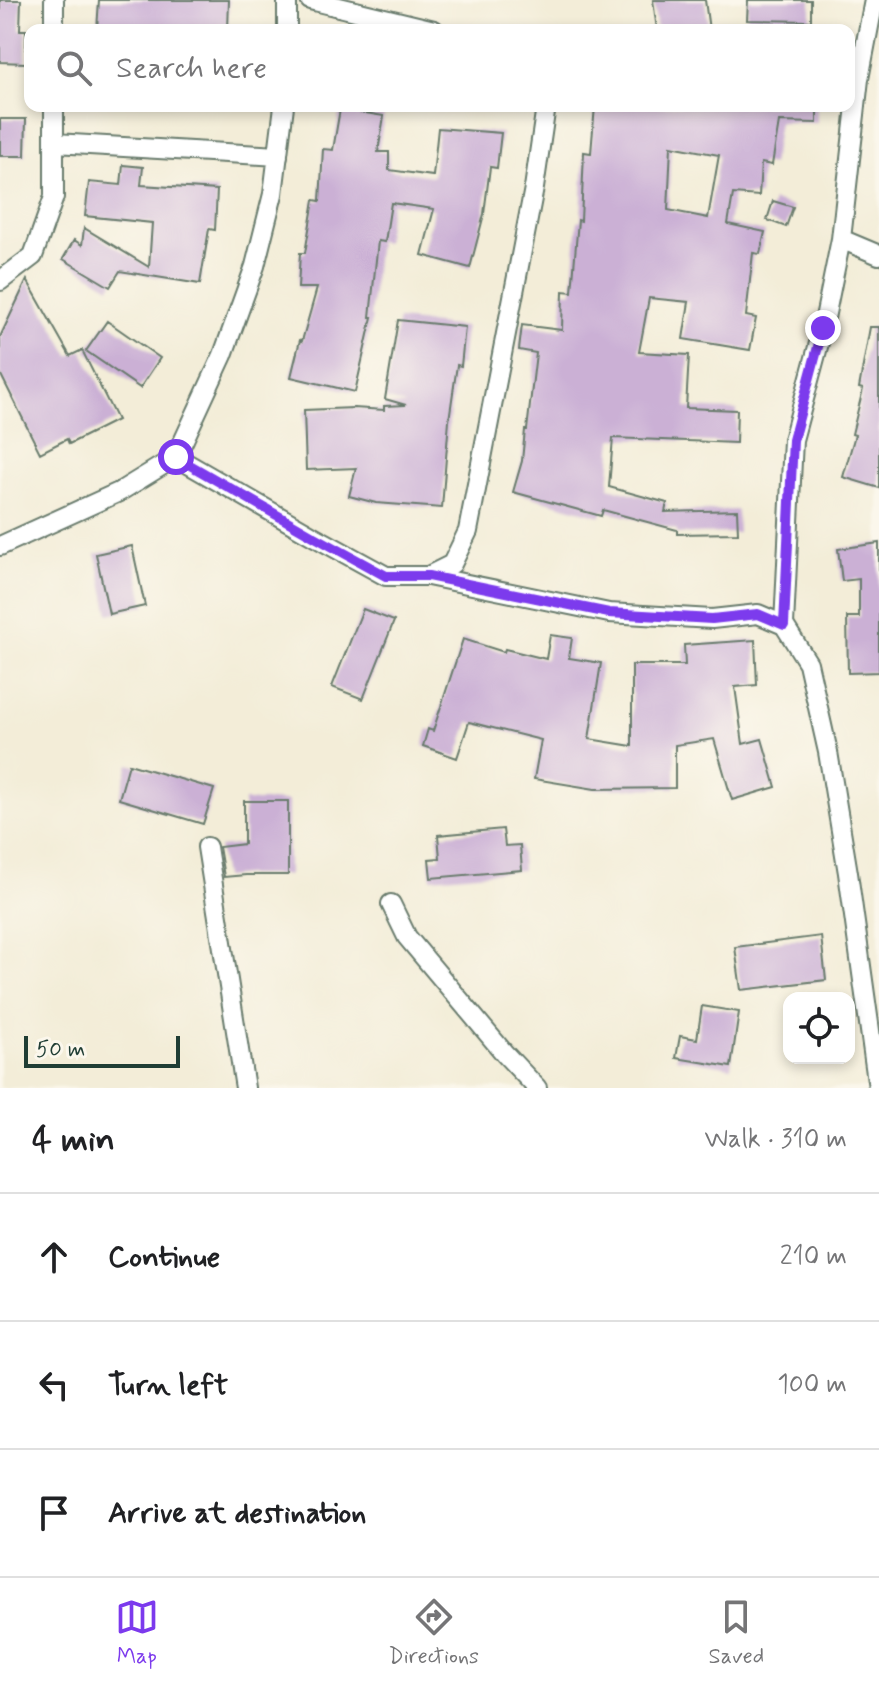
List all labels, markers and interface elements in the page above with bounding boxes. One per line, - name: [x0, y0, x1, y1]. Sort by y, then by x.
- search box: [24, 24, 855, 112]
- icon: search: [52, 46, 96, 90]
- text: Search here: [116, 49, 267, 88]
- route end: [805, 310, 841, 346]
- route start: [158, 439, 194, 475]
- map controls: [783, 992, 855, 1064]
- button: locate: [783, 992, 855, 1064]
- scale bar: [24, 1032, 180, 1068]
- text: 50 m: [36, 1036, 85, 1064]
- text: 4 min: [32, 1118, 115, 1163]
- text: Walk · 310 m: [705, 1123, 847, 1157]
- icon: ahead: [32, 1235, 76, 1279]
- text: Continue: [108, 1238, 220, 1277]
- text: 210 m: [780, 1240, 847, 1274]
- icon: left: [32, 1363, 76, 1407]
- text: Turn left: [108, 1366, 228, 1405]
- text: 100 m: [777, 1368, 847, 1402]
- icon: arrive: [32, 1491, 76, 1535]
- text: Arrive at destination: [108, 1494, 366, 1533]
- tab: Map: [115, 1595, 159, 1671]
- tab: Directions: [388, 1595, 479, 1671]
- tab: Saved: [709, 1595, 764, 1671]

